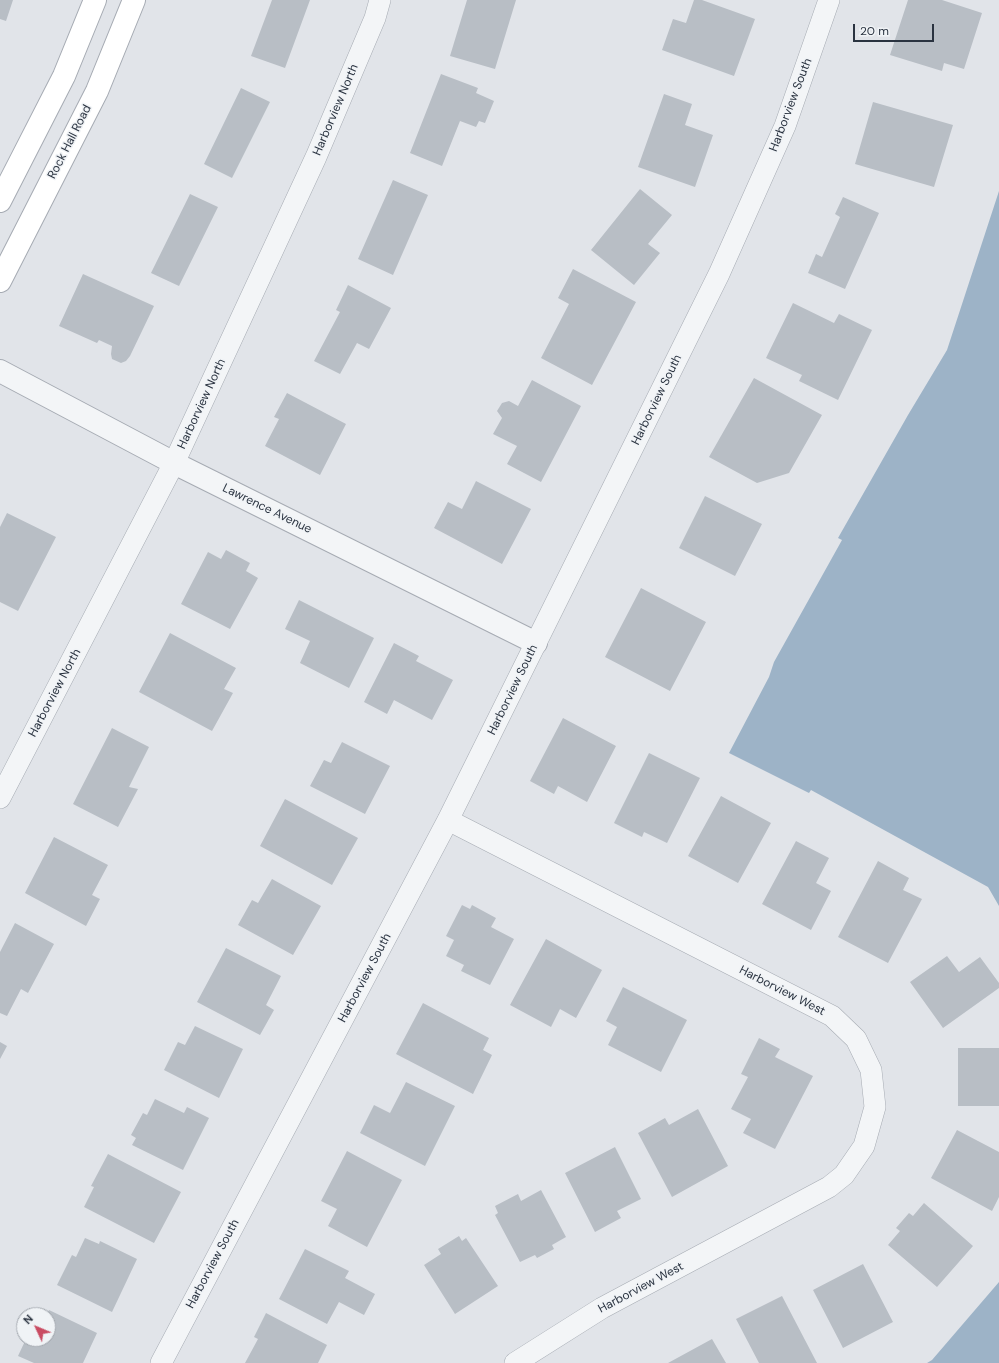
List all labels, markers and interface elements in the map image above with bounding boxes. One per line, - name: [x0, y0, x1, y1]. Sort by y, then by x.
- scale bar: [855, 16, 936, 42]
- text: 20 m: [860, 23, 889, 39]
- street label: Harborview South: [767, 56, 815, 154]
- street label: Harborview North: [310, 62, 362, 158]
- street label: Rock Hall Road: [45, 103, 95, 181]
- street label: Harborview South: [629, 352, 685, 448]
- street label: Harborview North: [175, 357, 229, 451]
- street label: Lawrence Avenue: [220, 481, 314, 537]
- street label: Harborview South: [485, 642, 541, 738]
- street label: Harborview North: [26, 646, 84, 740]
- street label: Harborview South: [335, 931, 395, 1025]
- street label: Harborview West: [737, 963, 827, 1019]
- street label: Harborview South: [183, 1217, 243, 1311]
- street label: Harborview West: [596, 1259, 686, 1317]
- north arrow: [16, 1307, 56, 1347]
- text: N: [20, 1312, 36, 1327]

